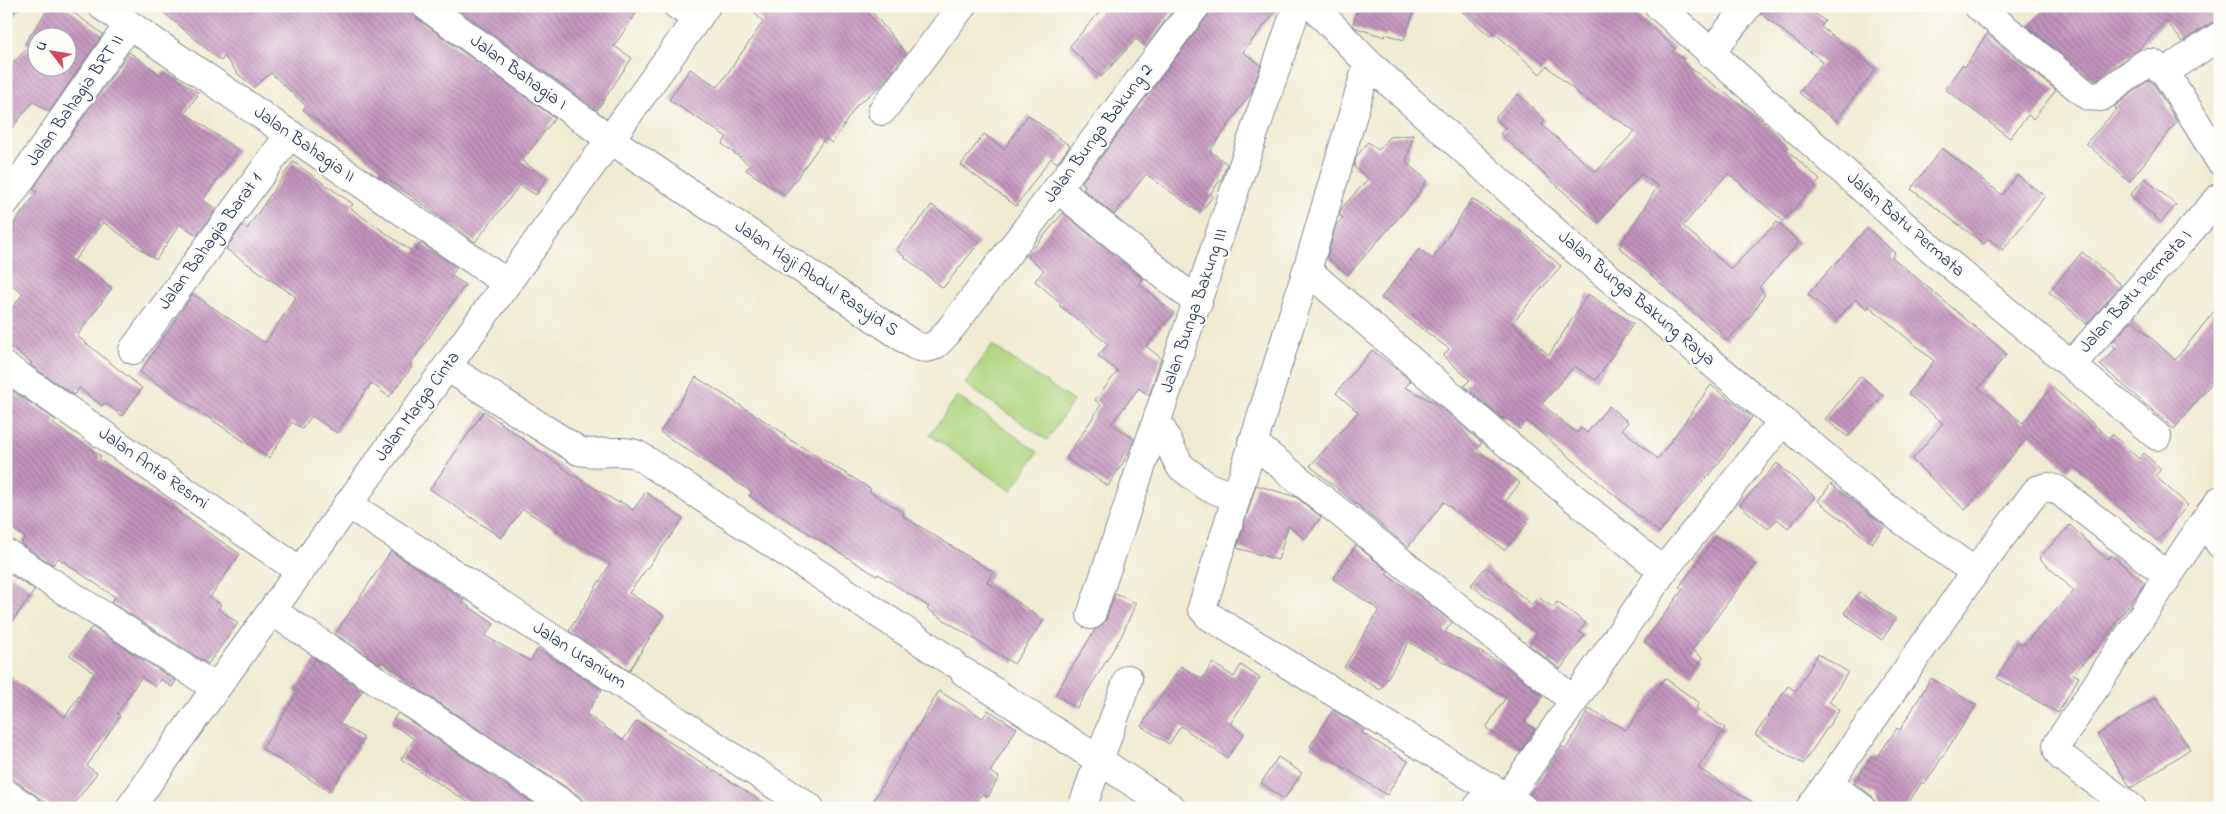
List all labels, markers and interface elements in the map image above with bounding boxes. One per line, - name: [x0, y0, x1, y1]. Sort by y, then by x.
- north arrow: [28, 28, 78, 78]
- street label: Jalan Bahagia I: [463, 29, 572, 118]
- street label: Jalan Bahagia BRT II: [21, 30, 132, 173]
- text: U: [31, 37, 53, 55]
- street label: Jalan Bunga Bakung 2: [1038, 59, 1161, 210]
- street label: Jalan Bahagia II: [247, 100, 360, 191]
- street label: Jalan Batu Permata: [1840, 166, 1970, 284]
- street label: Jalan Bahagia Barat 1: [152, 168, 271, 316]
- street label: Jalan Haji Abdul Rasyid S: [729, 214, 903, 344]
- street label: Jalan Batu Permata I: [2073, 224, 2199, 360]
- street label: Jalan Bunga Bakung III: [1155, 225, 1236, 397]
- street label: Jalan Bunga Bakung Raya: [1551, 225, 1721, 374]
- street label: Jalan Marga Cinta: [369, 346, 468, 468]
- street label: Jalan Anta Resmi: [93, 421, 213, 517]
- street label: Jalan Uranium: [527, 616, 631, 696]

